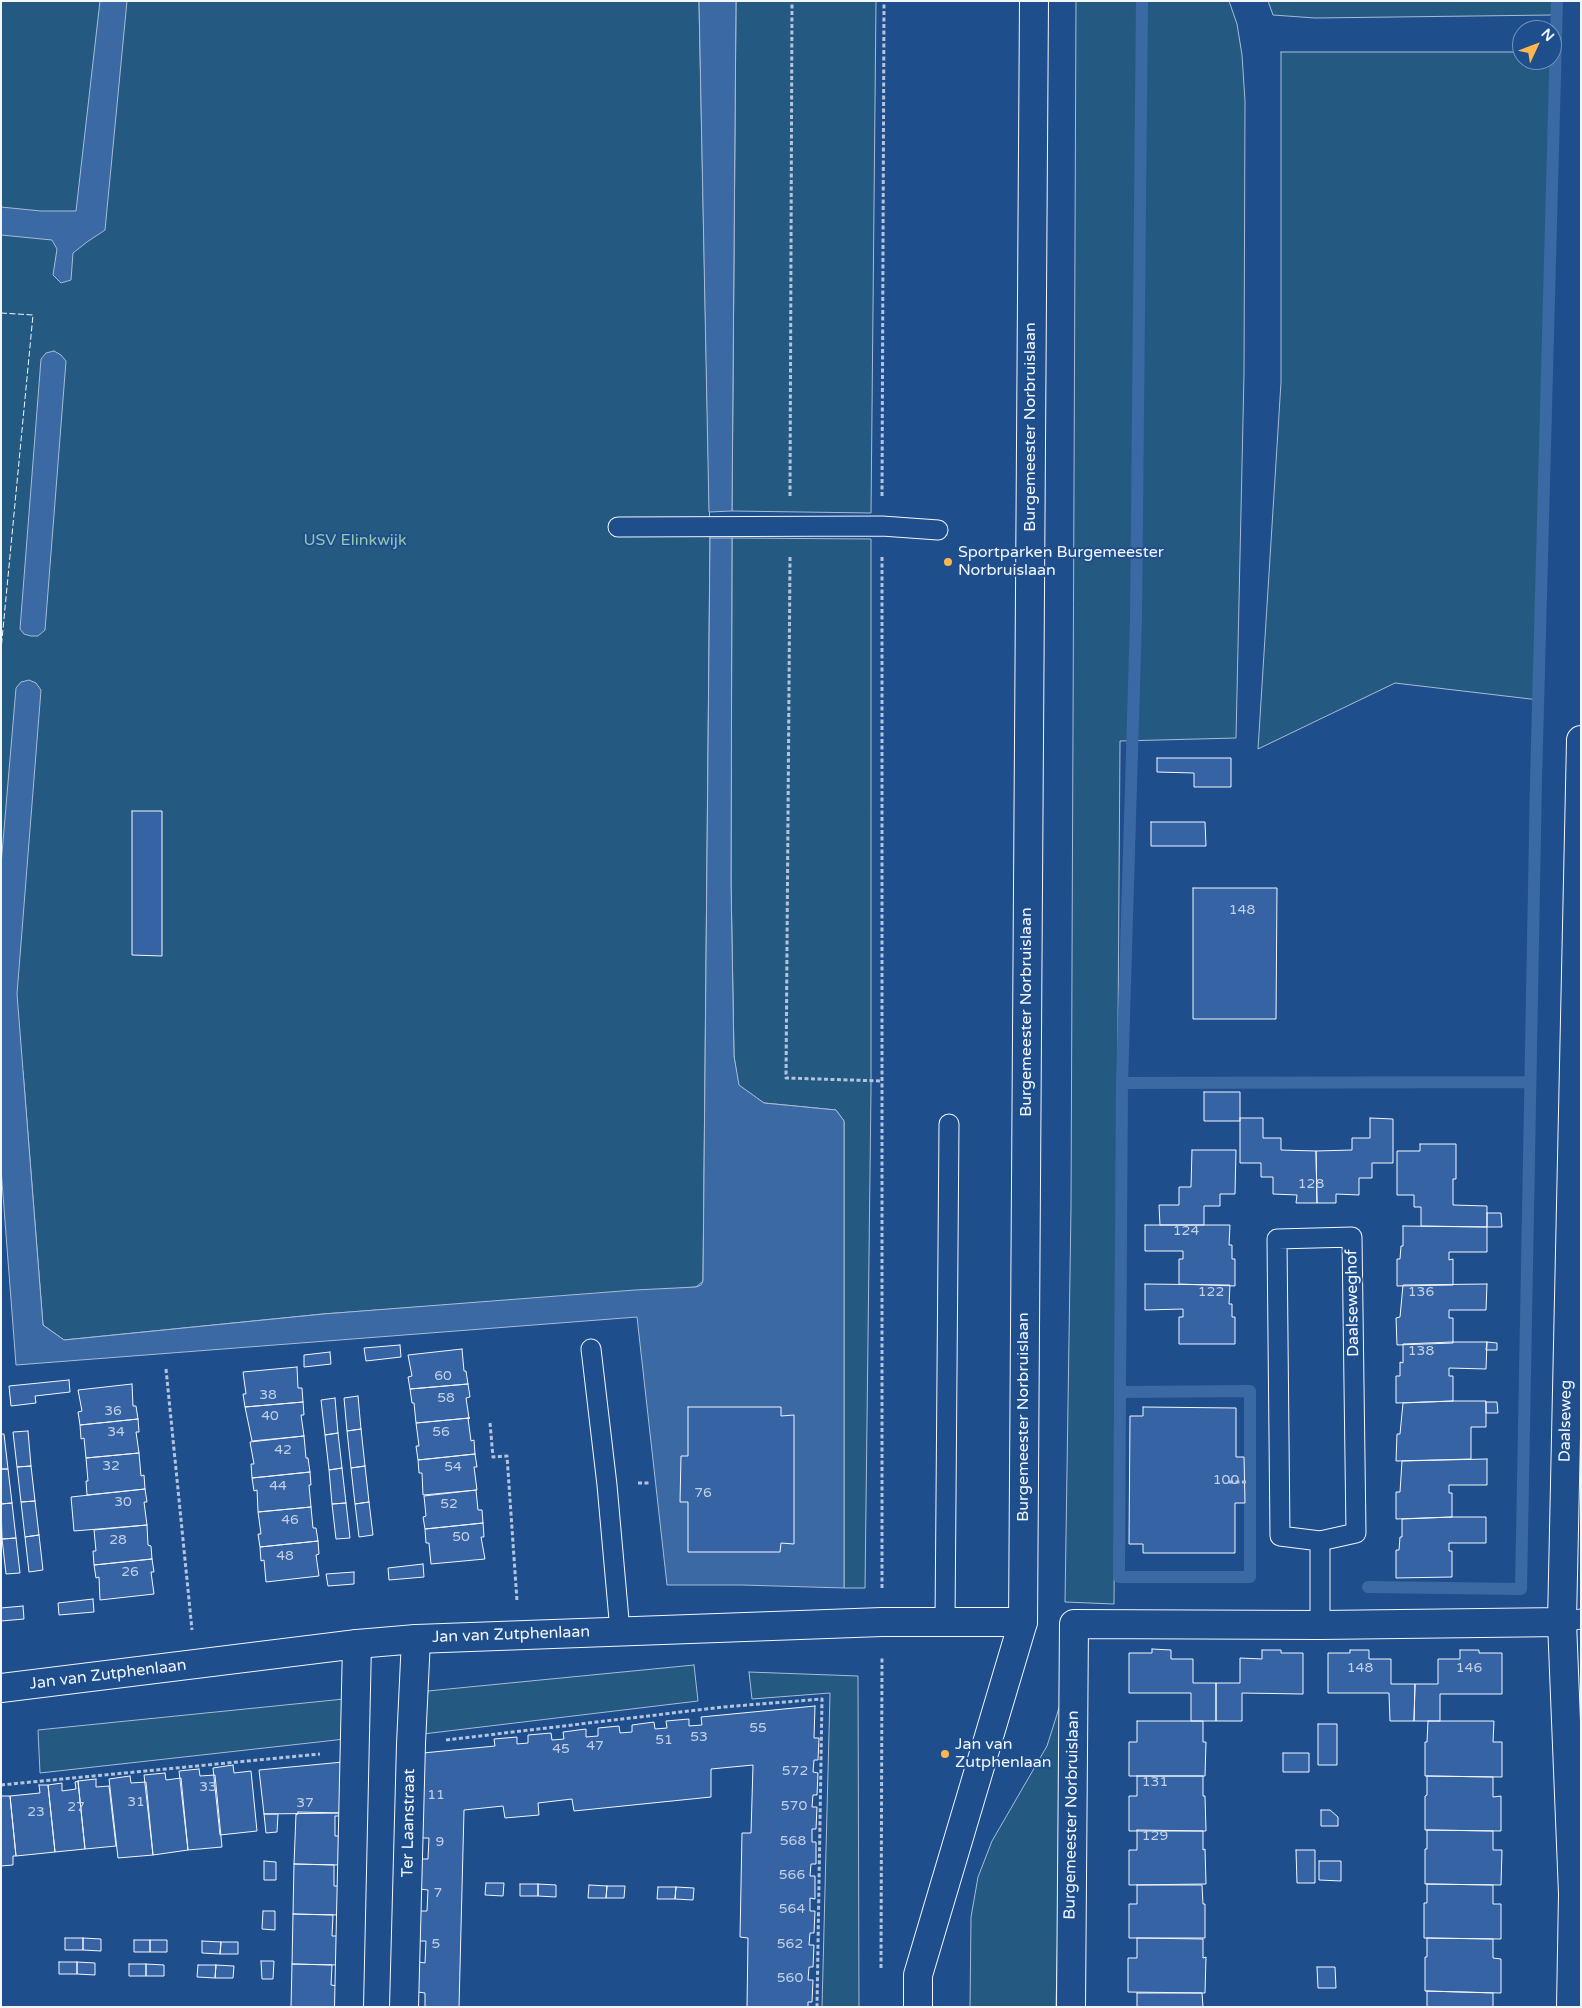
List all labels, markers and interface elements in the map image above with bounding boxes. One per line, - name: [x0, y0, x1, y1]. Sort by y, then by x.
- north arrow: [1512, 20, 1562, 70]
- text: N: [1538, 25, 1558, 45]
- street label: Burgemeester Norbruislaan: [1021, 322, 1041, 532]
- park label: USV Elinkwijk: [303, 531, 407, 551]
- place label: Sportparken Burgemeester Norbruislaan: [958, 543, 1164, 581]
- marker: Sportparken Burgemeester Norbruislaan: [942, 556, 954, 568]
- house number: 148: [1229, 902, 1255, 918]
- street label: Burgemeester Norbruislaan: [1017, 907, 1037, 1117]
- house number: 128: [1298, 1176, 1324, 1192]
- house number: 124: [1173, 1223, 1199, 1239]
- street label: Daalseweghof: [1342, 1249, 1364, 1357]
- house number: 122: [1198, 1284, 1224, 1300]
- house number: 136: [1408, 1284, 1434, 1300]
- street label: Burgemeester Norbruislaan: [1014, 1312, 1034, 1522]
- house number: 138: [1408, 1343, 1434, 1359]
- house number: 60: [434, 1368, 452, 1384]
- street label: Daalseweg: [1556, 1380, 1576, 1462]
- house number: 38: [259, 1387, 277, 1403]
- house number: 58: [437, 1390, 455, 1406]
- house number: 36: [104, 1403, 122, 1419]
- house number: 40: [261, 1408, 279, 1424]
- house number: 34: [107, 1424, 125, 1440]
- house number: 56: [432, 1424, 450, 1440]
- house number: 42: [274, 1442, 292, 1458]
- house number: 32: [102, 1458, 120, 1474]
- house number: 54: [444, 1459, 462, 1475]
- house number: 100: [1213, 1472, 1239, 1488]
- house number: 44: [269, 1478, 287, 1494]
- house number: 76: [694, 1485, 712, 1501]
- house number: 30: [114, 1494, 132, 1510]
- house number: 52: [440, 1496, 458, 1512]
- house number: 46: [281, 1512, 299, 1528]
- house number: 50: [452, 1529, 470, 1545]
- house number: 28: [109, 1532, 127, 1548]
- house number: 48: [276, 1548, 294, 1564]
- house number: 26: [121, 1564, 139, 1580]
- street label: Jan van Zutphenlaan: [432, 1623, 590, 1647]
- street label: Jan van Zutphenlaan: [28, 1656, 188, 1694]
- house number: 148: [1347, 1660, 1373, 1676]
- house number: 146: [1456, 1660, 1482, 1676]
- street label: Burgemeester Norbruislaan: [1061, 1710, 1083, 1920]
- house number: 55: [749, 1720, 767, 1736]
- house number: 53: [690, 1729, 708, 1745]
- house number: 51: [655, 1732, 673, 1748]
- place label: Jan van Zutphenlaan: [955, 1735, 1051, 1773]
- house number: 47: [586, 1738, 604, 1754]
- house number: 45: [552, 1741, 570, 1757]
- marker: Jan van Zutphenlaan: [939, 1748, 951, 1760]
- house number: 572: [782, 1763, 808, 1779]
- street label: Ter Laanstraat: [398, 1768, 420, 1878]
- house number: 131: [1142, 1774, 1168, 1790]
- house number: 33: [199, 1779, 217, 1795]
- house number: 11: [427, 1787, 445, 1803]
- house number: 31: [127, 1794, 145, 1810]
- house number: 37: [296, 1795, 314, 1811]
- house number: 570: [781, 1798, 807, 1814]
- house number: 27: [67, 1799, 85, 1815]
- house number: 23: [27, 1804, 45, 1820]
- house number: 129: [1142, 1828, 1168, 1844]
- house number: 568: [780, 1833, 806, 1849]
- house number: 9: [436, 1834, 444, 1850]
- house number: 566: [779, 1867, 805, 1883]
- house number: 7: [434, 1885, 442, 1901]
- house number: 564: [779, 1901, 805, 1917]
- house number: 5: [432, 1936, 440, 1952]
- house number: 562: [777, 1936, 803, 1952]
- house number: 560: [777, 1970, 803, 1986]

